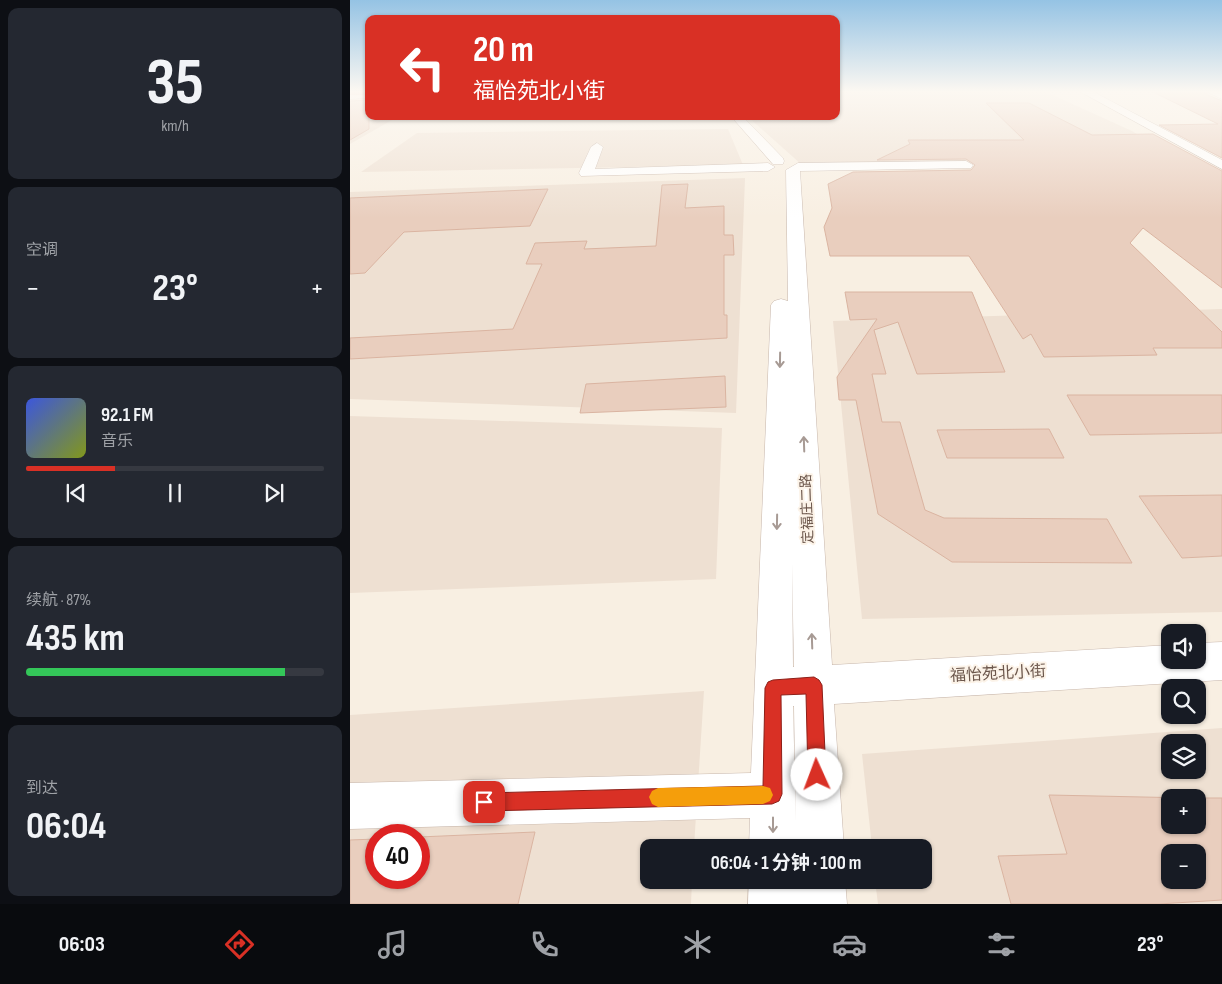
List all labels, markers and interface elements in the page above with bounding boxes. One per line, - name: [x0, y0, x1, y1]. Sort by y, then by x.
- text: 20 m: [473, 29, 534, 72]
- icon: left: [390, 35, 455, 100]
- text: 35: [146, 45, 204, 123]
- text: 福怡苑北小街: [473, 78, 605, 105]
- text: km/h: [161, 117, 189, 136]
- text: 空调: [26, 241, 58, 260]
- text: 23°: [152, 266, 198, 311]
- text: −: [26, 272, 40, 305]
- text: +: [310, 272, 324, 305]
- one-way arrow: [775, 352, 785, 368]
- text: 92.1 FM: [101, 404, 153, 427]
- text: 音乐: [101, 432, 133, 451]
- one-way arrow: [799, 436, 809, 452]
- street label: 定福庄二路: [797, 474, 817, 544]
- icon: previous: [62, 479, 90, 507]
- icon: pause: [161, 479, 189, 507]
- icon: next: [260, 479, 288, 507]
- one-way arrow: [772, 514, 782, 530]
- text: 续航 · 87%: [26, 591, 91, 610]
- text: 435 km: [26, 616, 125, 661]
- map controls: [1161, 624, 1206, 889]
- button: sound: [1161, 624, 1206, 669]
- one-way arrow: [807, 634, 817, 650]
- street label: 福怡苑北小街: [950, 662, 1046, 686]
- button: search: [1161, 679, 1206, 724]
- button: layers: [1161, 734, 1206, 779]
- position arrow: [790, 748, 842, 800]
- text: 到达: [26, 779, 58, 798]
- pin: [463, 781, 505, 823]
- icon: arrive: [470, 788, 498, 816]
- button: +: [1161, 789, 1206, 834]
- text: 06:04: [26, 804, 106, 849]
- one-way arrow: [768, 816, 778, 832]
- speed limit sign: 40: [365, 824, 430, 889]
- button: −: [1161, 844, 1206, 889]
- text: 06:04 · 1 分钟 · 100 m: [711, 852, 861, 875]
- icon: directions: [222, 927, 257, 962]
- icon: music: [375, 927, 410, 962]
- icon: phone: [527, 927, 562, 962]
- icon: climate: [680, 927, 715, 962]
- icon: car: [832, 927, 867, 962]
- icon: filters: [984, 927, 1019, 962]
- text: 06:03: [59, 931, 105, 958]
- text: 23°: [1137, 931, 1163, 958]

